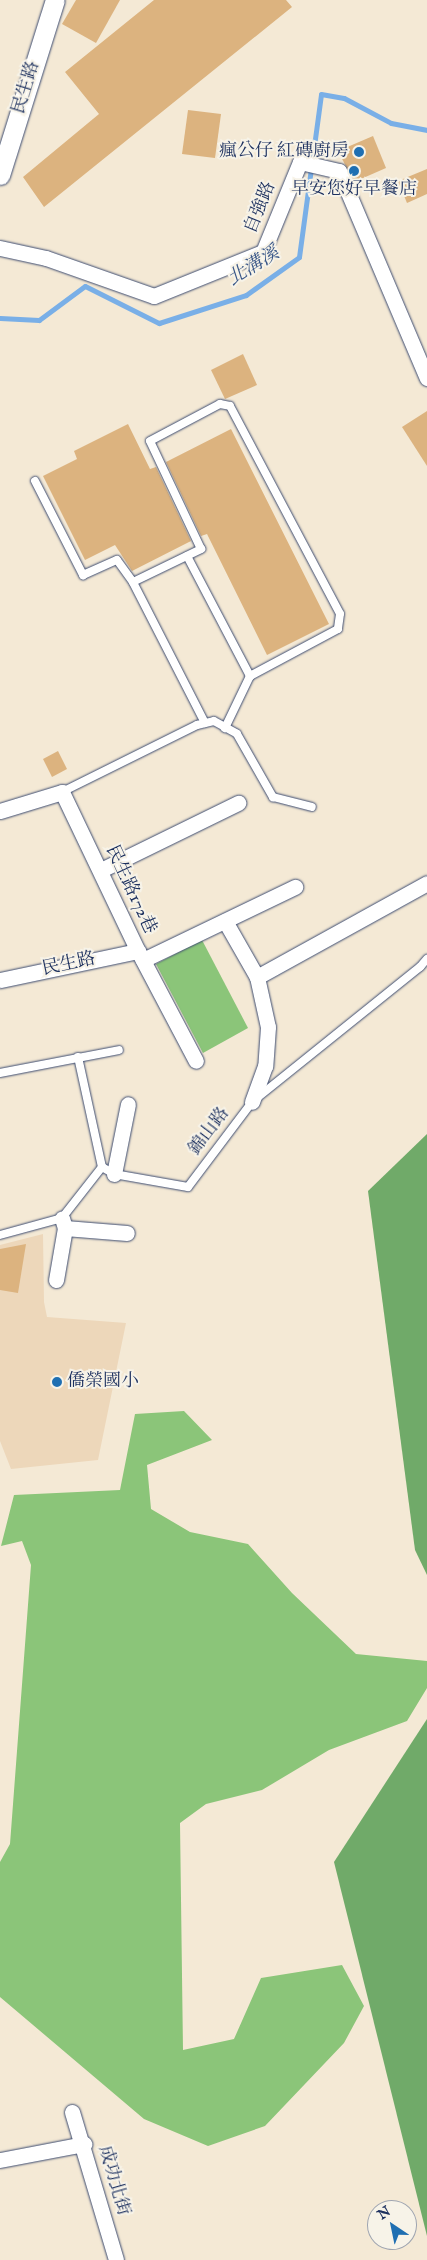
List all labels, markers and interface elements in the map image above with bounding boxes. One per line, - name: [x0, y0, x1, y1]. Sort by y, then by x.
- street label: 民生路: [9, 59, 45, 117]
- place label: 瘋公仔 紅磚廚房: [219, 141, 349, 163]
- marker: 瘋公仔 紅磚廚房: [353, 146, 365, 158]
- marker: 早安您好早餐店: [348, 165, 360, 177]
- street label: 自強路: [241, 179, 281, 237]
- place label: 早安您好早餐店: [291, 179, 417, 201]
- water label: 北溝溪: [224, 242, 284, 292]
- street label: 民生路172巷: [100, 842, 160, 938]
- street label: 民生路: [40, 949, 98, 981]
- street label: 錦山路: [185, 1104, 235, 1160]
- place label: 僑榮國小: [67, 1371, 139, 1393]
- marker: 僑榮國小: [51, 1376, 63, 1388]
- street label: 成功北街: [93, 2143, 133, 2219]
- north arrow: [367, 2200, 417, 2250]
- text: N: [374, 2203, 394, 2224]

